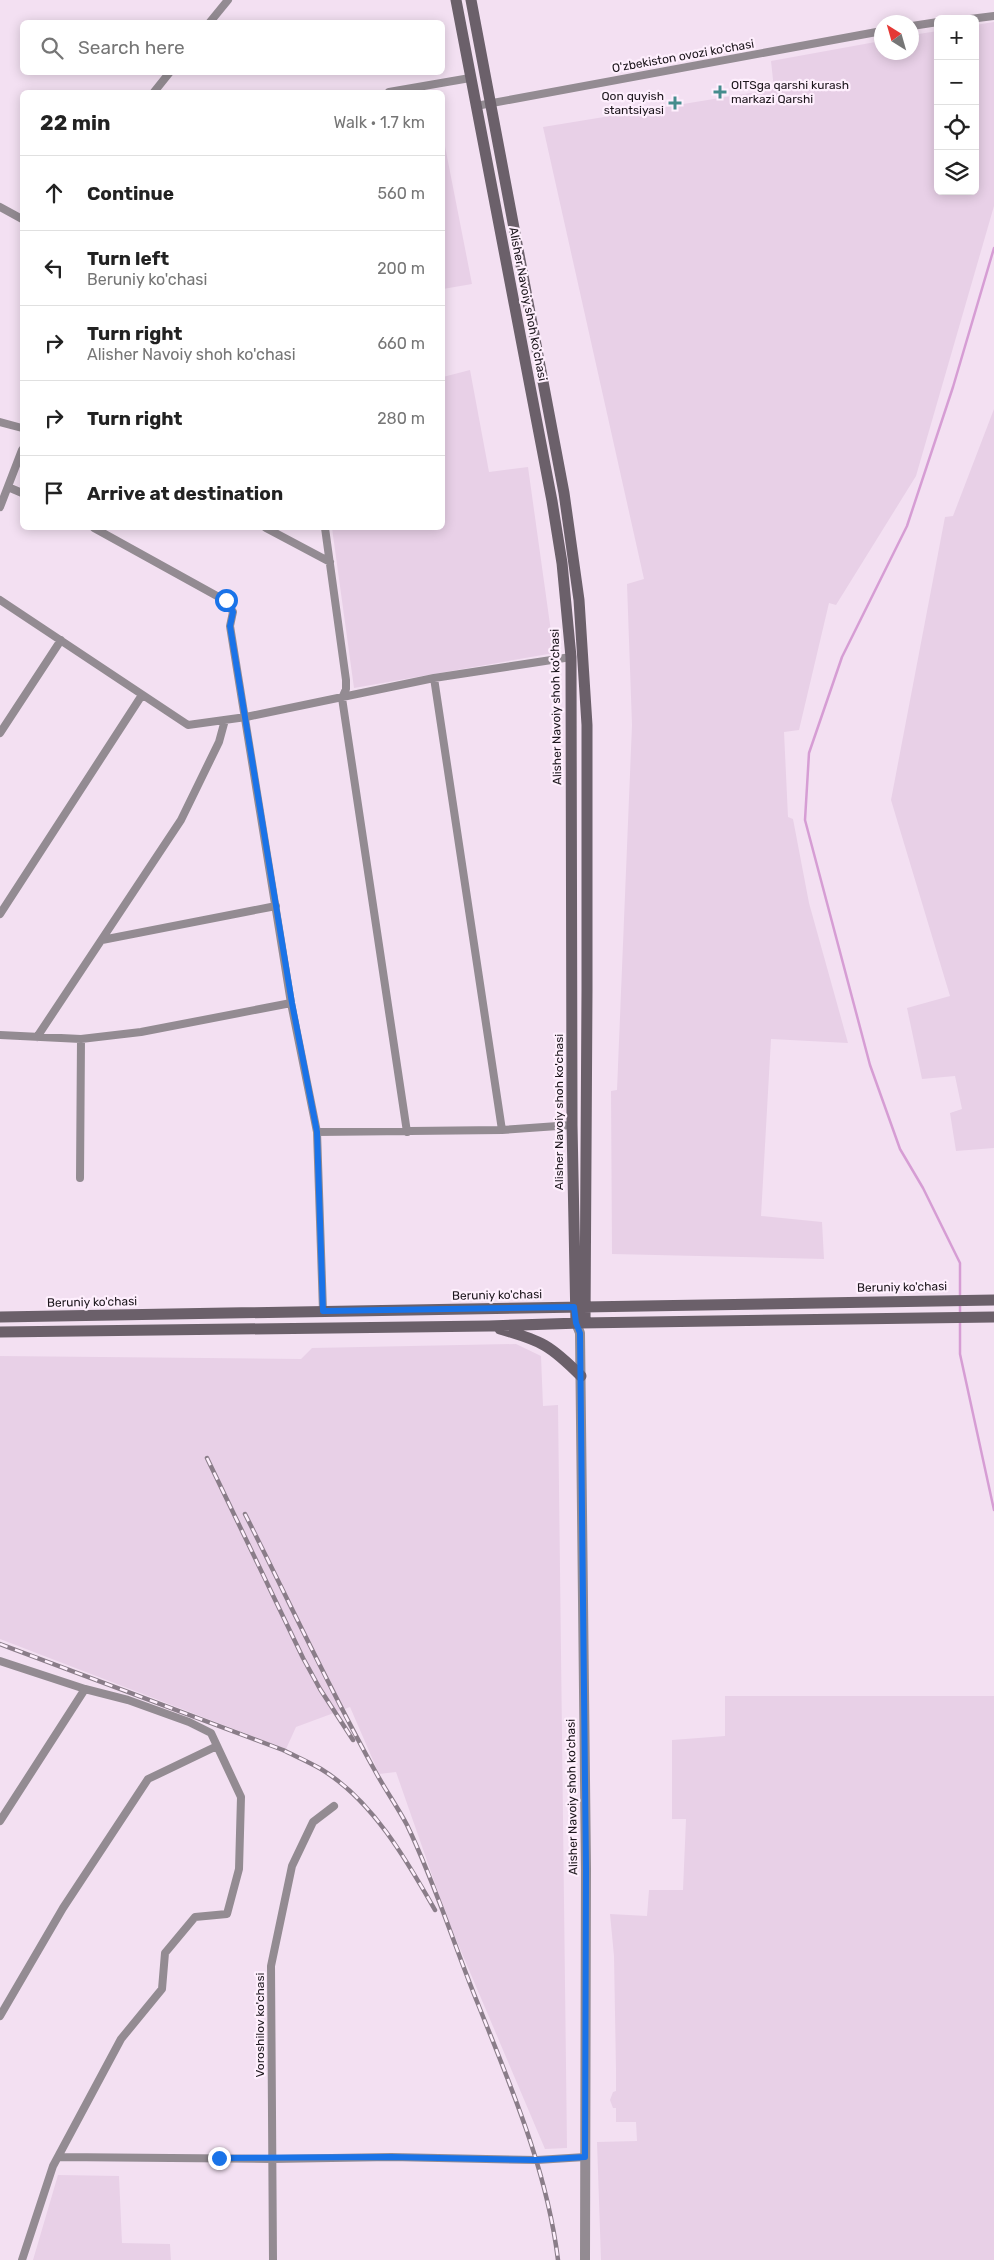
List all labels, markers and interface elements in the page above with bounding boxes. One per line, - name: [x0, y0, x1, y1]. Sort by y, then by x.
- north arrow: [874, 15, 919, 60]
- map controls: [934, 15, 979, 195]
- button: +: [934, 15, 979, 60]
- search box: [20, 20, 445, 75]
- icon: search: [38, 34, 66, 62]
- text: Search here: [78, 36, 185, 59]
- street label: O'zbekiston ovozi ko'chasi: [611, 37, 755, 75]
- button: −: [934, 60, 979, 105]
- place label: OITSga qarshi kurash markazi Qarshi: [731, 78, 849, 106]
- marker: OITSga qarshi kurash markazi Qarshi: [713, 85, 727, 99]
- place label: Qon quyish stantsiyasi: [601, 89, 664, 117]
- marker: Qon quyish stantsiyasi: [668, 96, 682, 110]
- button: locate: [934, 105, 979, 150]
- text: 22 min: [40, 110, 111, 135]
- text: Walk · 1.7 km: [334, 113, 425, 132]
- button: layers: [934, 150, 979, 195]
- icon: ahead: [40, 179, 68, 207]
- text: Continue: [87, 182, 174, 205]
- text: 560 m: [378, 184, 425, 203]
- street label: Alisher Navoiy shoh ko'chasi: [506, 226, 550, 382]
- text: Turn left: [87, 247, 169, 270]
- icon: left: [40, 254, 68, 282]
- text: 200 m: [377, 259, 425, 278]
- text: Beruniy ko'chasi: [87, 270, 207, 289]
- text: Turn right: [87, 322, 182, 345]
- icon: right: [40, 329, 68, 357]
- text: 660 m: [377, 334, 425, 353]
- text: Alisher Navoiy shoh ko'chasi: [87, 345, 296, 364]
- icon: right: [40, 404, 68, 432]
- text: Turn right: [87, 407, 182, 430]
- text: 280 m: [377, 409, 425, 428]
- icon: arrive: [40, 479, 68, 507]
- text: Arrive at destination: [87, 482, 283, 505]
- route start: [215, 589, 238, 612]
- street label: Alisher Navoiy shoh ko'chasi: [548, 629, 564, 785]
- street label: Alisher Navoiy shoh ko'chasi: [552, 1034, 566, 1190]
- street label: Beruniy ko'chasi: [857, 1279, 947, 1295]
- street label: Beruniy ko'chasi: [452, 1287, 542, 1303]
- street label: Beruniy ko'chasi: [47, 1294, 137, 1310]
- street label: Alisher Navoiy shoh ko'chasi: [564, 1719, 580, 1875]
- street label: Voroshilov ko'chasi: [253, 1972, 267, 2077]
- route end: [208, 2147, 231, 2170]

